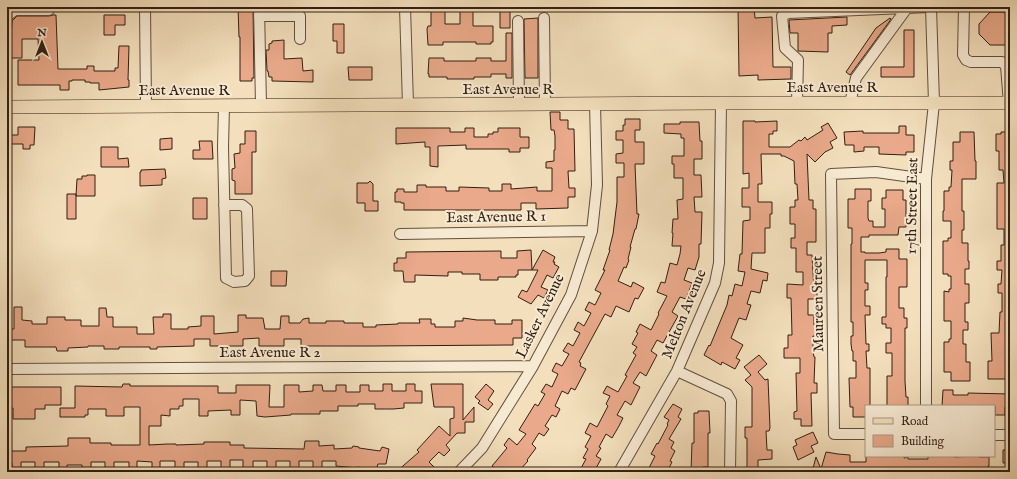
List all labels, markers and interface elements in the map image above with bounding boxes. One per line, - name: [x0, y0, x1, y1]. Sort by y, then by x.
- north arrow: [22, 22, 62, 62]
- text: N: [36, 26, 47, 40]
- street label: East Avenue R: [786, 78, 878, 97]
- street label: East Avenue R: [462, 80, 554, 99]
- street label: East Avenue R: [138, 81, 230, 100]
- street label: 17th Street East: [902, 157, 922, 255]
- street label: East Avenue R 1: [446, 207, 546, 227]
- street label: Maureen Street: [808, 256, 828, 352]
- street label: Melton Avenue: [657, 266, 711, 362]
- street label: Lasker Avenue: [511, 270, 569, 361]
- street label: East Avenue R 2: [219, 343, 321, 362]
- legend: [865, 405, 995, 457]
- text: Road: [901, 414, 929, 429]
- text: Building: [901, 434, 945, 449]

